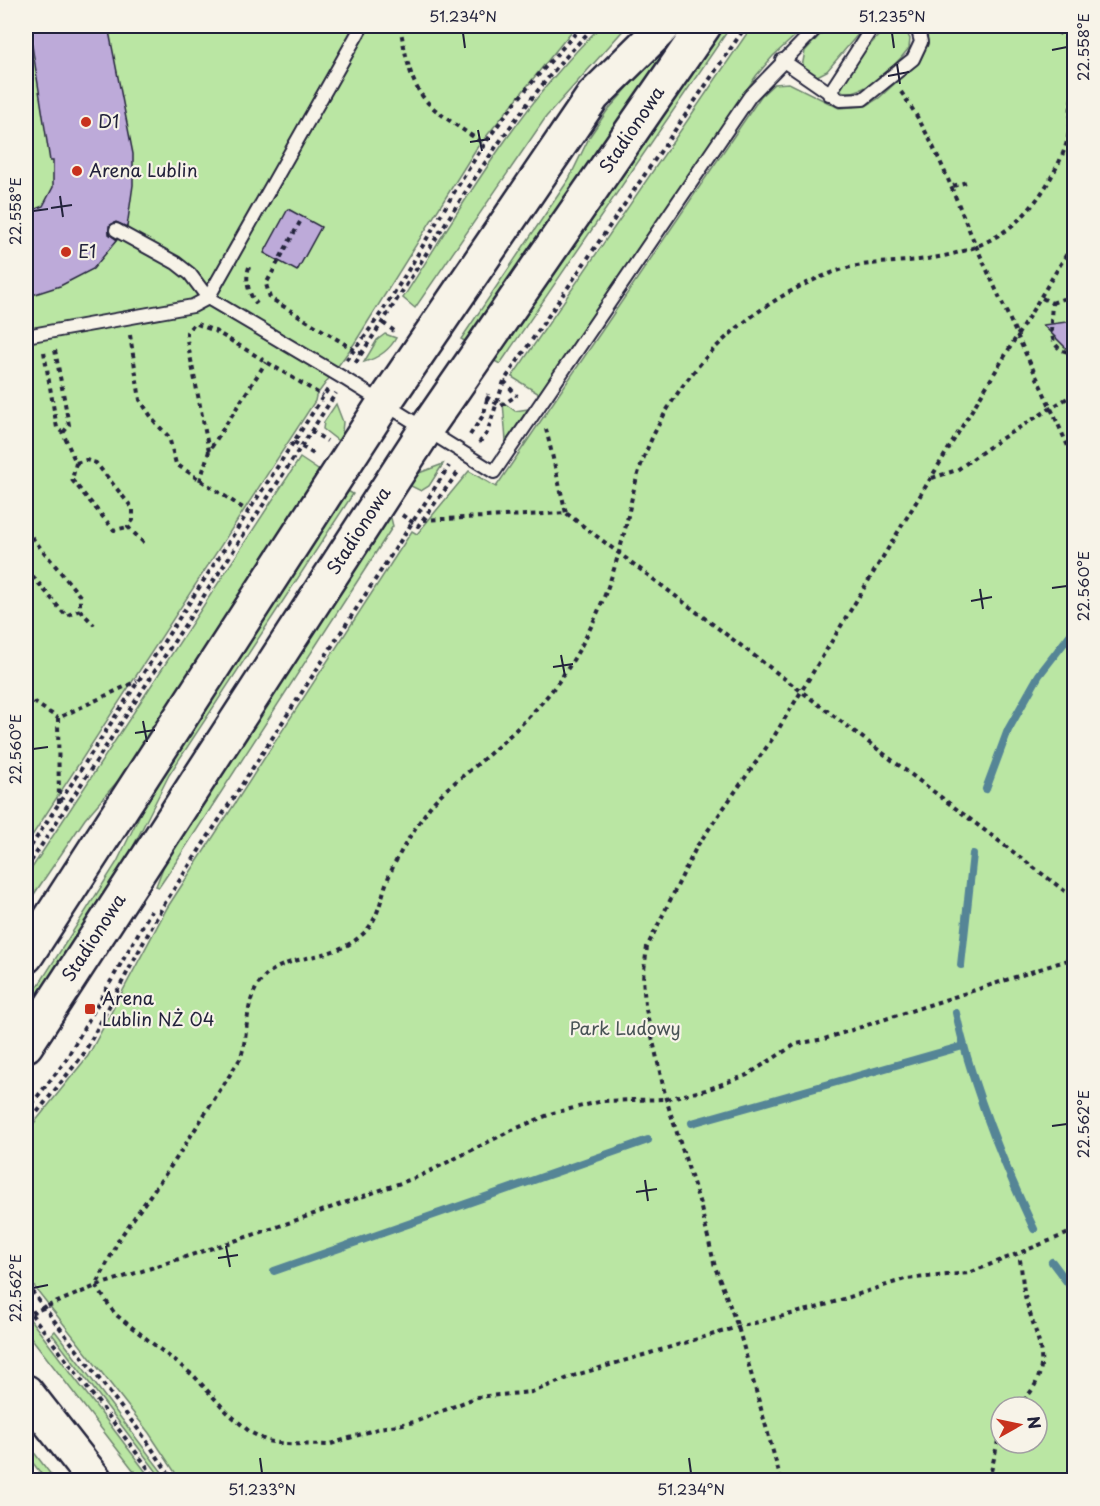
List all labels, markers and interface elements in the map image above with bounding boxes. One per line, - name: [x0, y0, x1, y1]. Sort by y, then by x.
- text: 51.234°N: [429, 4, 497, 27]
- text: 51.235°N: [858, 4, 926, 27]
- text: 22.558°E: [1071, 13, 1094, 81]
- street label: Stadionowa: [591, 79, 670, 178]
- place label: D1: [98, 107, 119, 134]
- marker: D1: [79, 115, 93, 129]
- place label: Arena Lublin: [89, 156, 198, 183]
- marker: Arena Lublin: [70, 164, 84, 178]
- text: 22.558°E: [3, 177, 26, 245]
- place label: E1: [78, 237, 96, 264]
- marker: E1: [59, 245, 73, 259]
- street label: Stadionowa: [319, 480, 397, 580]
- text: 22.560°E: [1071, 551, 1094, 621]
- text: 22.560°E: [3, 714, 26, 784]
- street label: Stadionowa: [54, 887, 132, 987]
- place label: Arena Lublin NŻ 04: [102, 984, 215, 1032]
- marker: Arena Lublin NŻ 04: [83, 1002, 97, 1016]
- park label: Park Ludowy: [569, 1014, 681, 1041]
- text: 22.562°E: [1071, 1090, 1094, 1158]
- text: 22.562°E: [3, 1254, 26, 1322]
- north arrow: [989, 1395, 1049, 1455]
- text: N: [1022, 1414, 1048, 1431]
- text: 51.233°N: [228, 1477, 296, 1500]
- text: 51.234°N: [657, 1477, 725, 1500]

